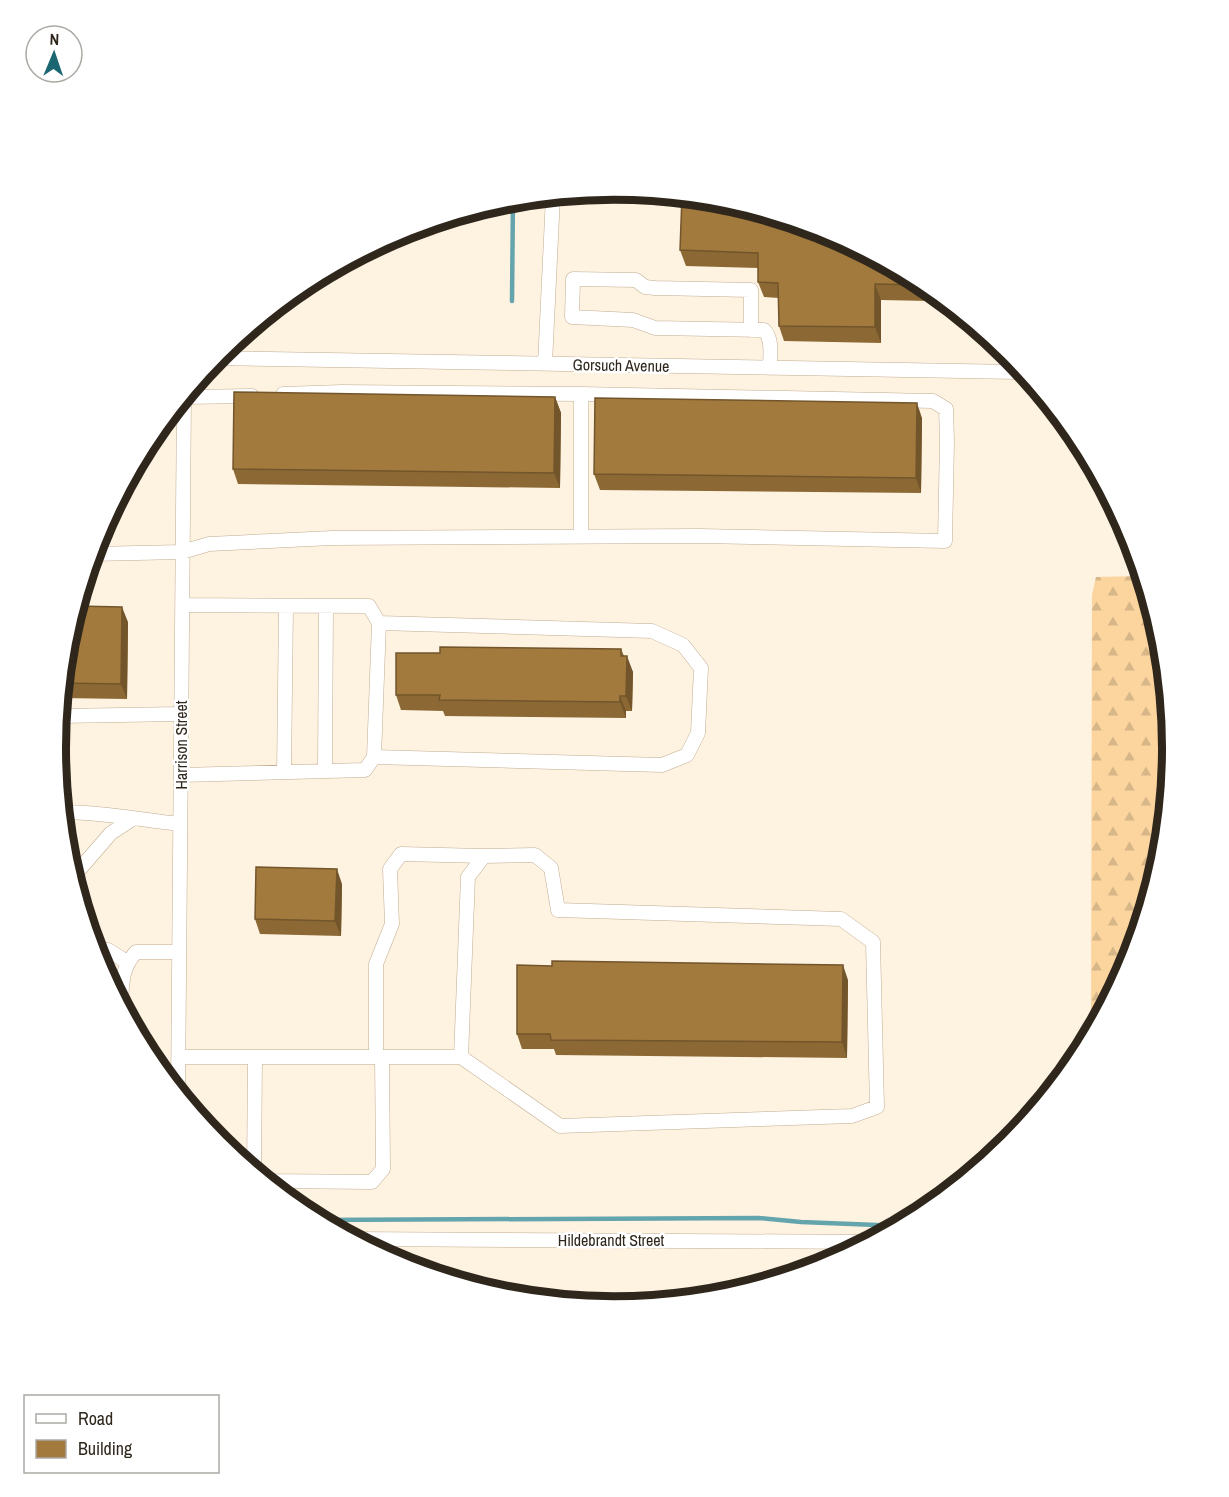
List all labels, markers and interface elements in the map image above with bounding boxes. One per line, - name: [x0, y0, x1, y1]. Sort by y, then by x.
- north arrow: [24, 24, 84, 84]
- text: N: [49, 28, 60, 50]
- street label: Gorsuch Avenue: [572, 353, 670, 377]
- street label: Harrison Street: [170, 700, 192, 789]
- street label: Hildebrandt Street: [558, 1229, 665, 1251]
- legend: [24, 1395, 219, 1473]
- text: Road: [78, 1406, 113, 1431]
- text: Building: [78, 1436, 133, 1461]

